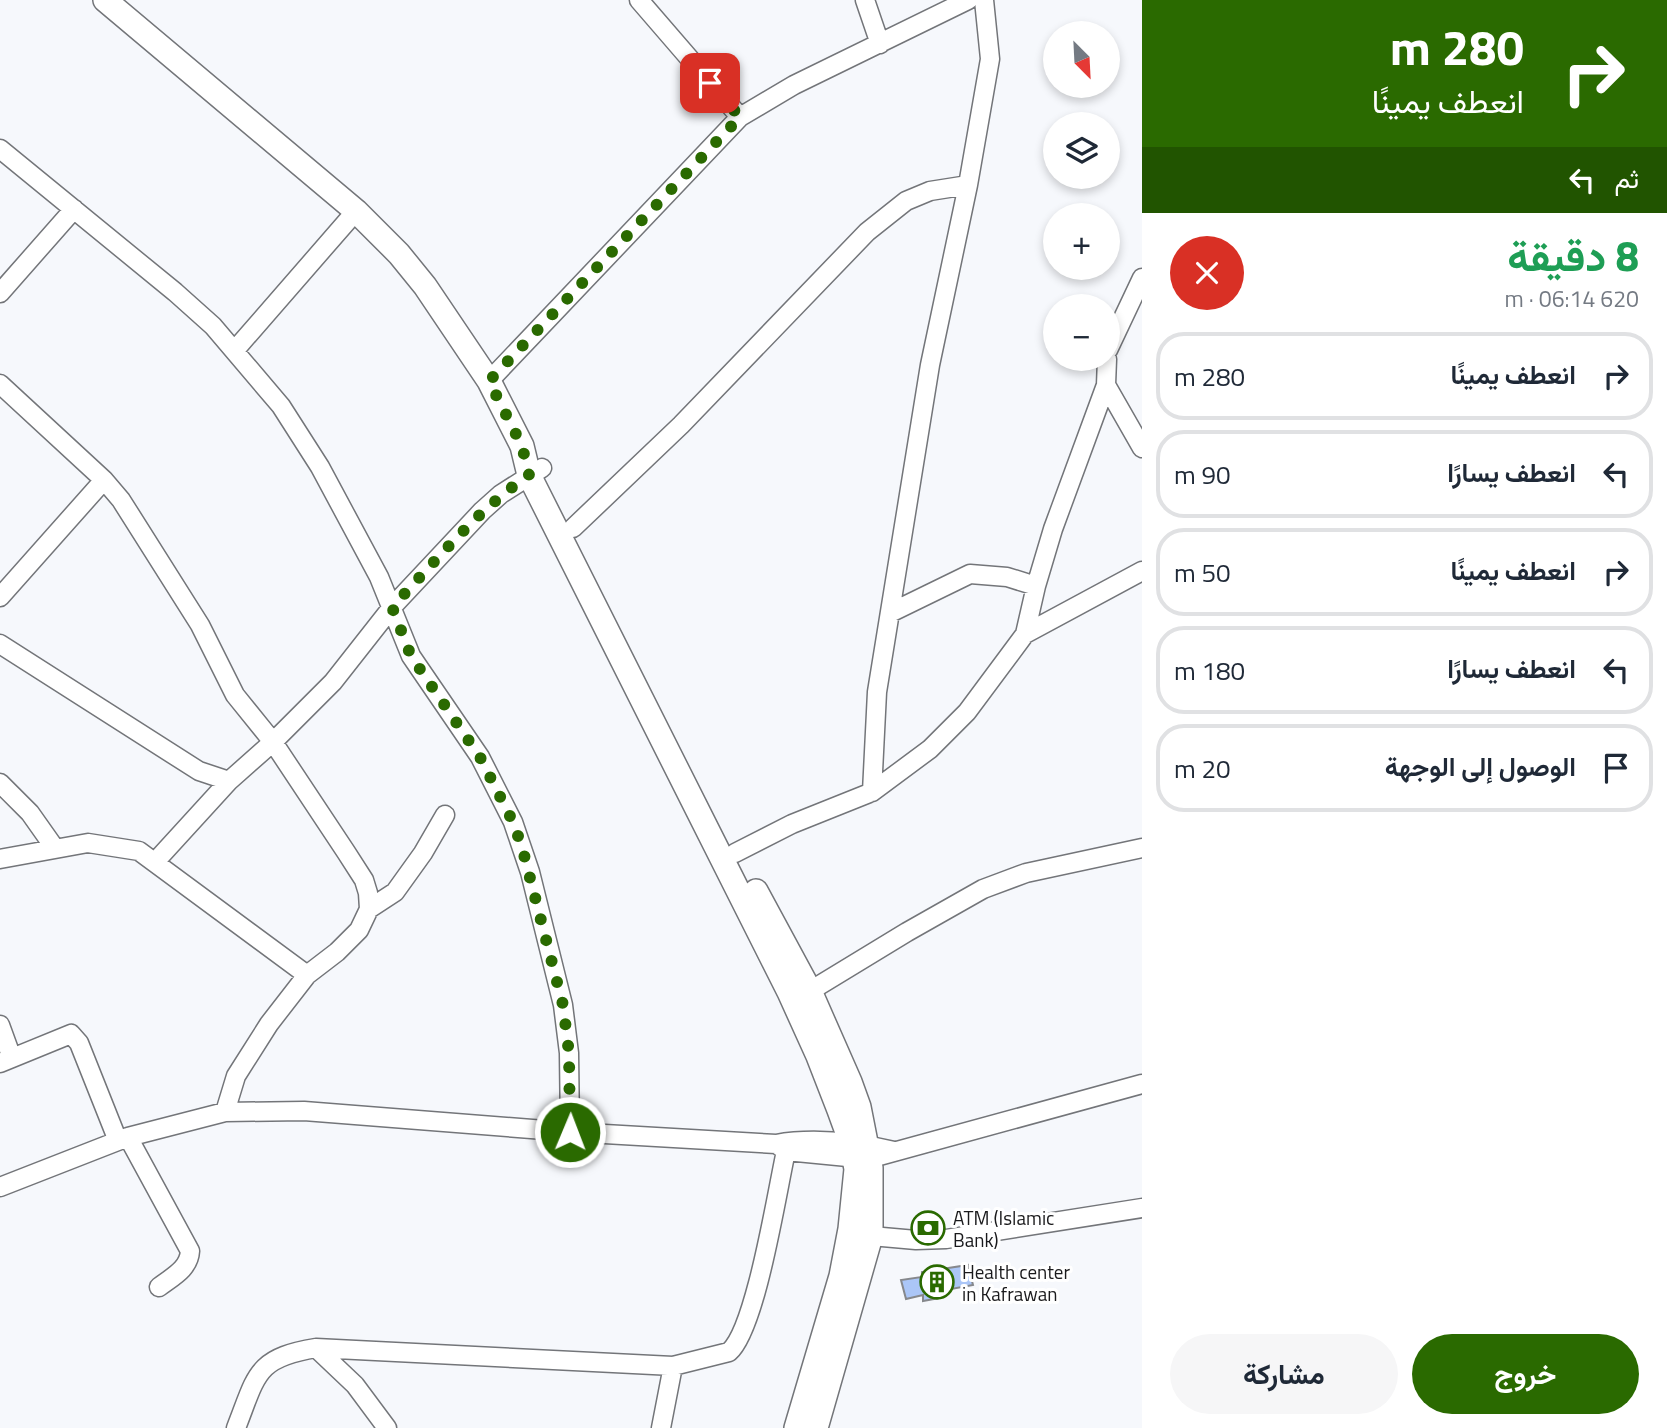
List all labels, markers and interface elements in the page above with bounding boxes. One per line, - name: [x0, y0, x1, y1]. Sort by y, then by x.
- text: 280 m: [1390, 9, 1524, 84]
- north arrow: [1043, 21, 1120, 98]
- map controls: [1043, 21, 1120, 371]
- icon: right: [1548, 28, 1639, 119]
- pin: [680, 53, 740, 113]
- icon: arrive: [691, 64, 729, 102]
- text: انعطف يمينًا: [1372, 77, 1524, 125]
- button: layers: [1043, 112, 1120, 189]
- text: ثم: [1615, 159, 1639, 198]
- icon: left: [1563, 161, 1601, 199]
- button: +: [1043, 203, 1120, 280]
- text: 8 دقيقة: [1507, 223, 1639, 287]
- button: close: [1170, 236, 1244, 310]
- text: 620 m · 06:14: [1504, 281, 1639, 316]
- button: −: [1043, 294, 1120, 371]
- text: انعطف يمينًا: [1450, 355, 1576, 394]
- text: 280 m: [1174, 357, 1245, 396]
- icon: right: [1597, 357, 1635, 395]
- text: انعطف يسارًا: [1447, 453, 1576, 492]
- text: 90 m: [1174, 455, 1231, 494]
- icon: left: [1597, 455, 1635, 493]
- text: انعطف يمينًا: [1450, 551, 1576, 590]
- text: 50 m: [1174, 553, 1231, 592]
- icon: right: [1597, 553, 1635, 591]
- text: انعطف يسارًا: [1447, 649, 1576, 688]
- text: 180 m: [1174, 651, 1245, 690]
- icon: left: [1597, 651, 1635, 689]
- text: الوصول إلى الوجهة: [1385, 747, 1576, 786]
- text: 20 m: [1174, 749, 1231, 788]
- icon: arrive: [1597, 749, 1635, 787]
- position arrow: [533, 1095, 607, 1169]
- place label: ATM (Islamic Bank): [953, 1203, 1054, 1254]
- bank icon: ATM (Islamic Bank): [909, 1209, 947, 1247]
- place label: Health center in Kafrawan: [962, 1257, 1070, 1308]
- building icon: Health center in Kafrawan: [918, 1263, 956, 1301]
- button: مشاركة: [1170, 1334, 1398, 1414]
- button: خروج: [1412, 1334, 1639, 1414]

